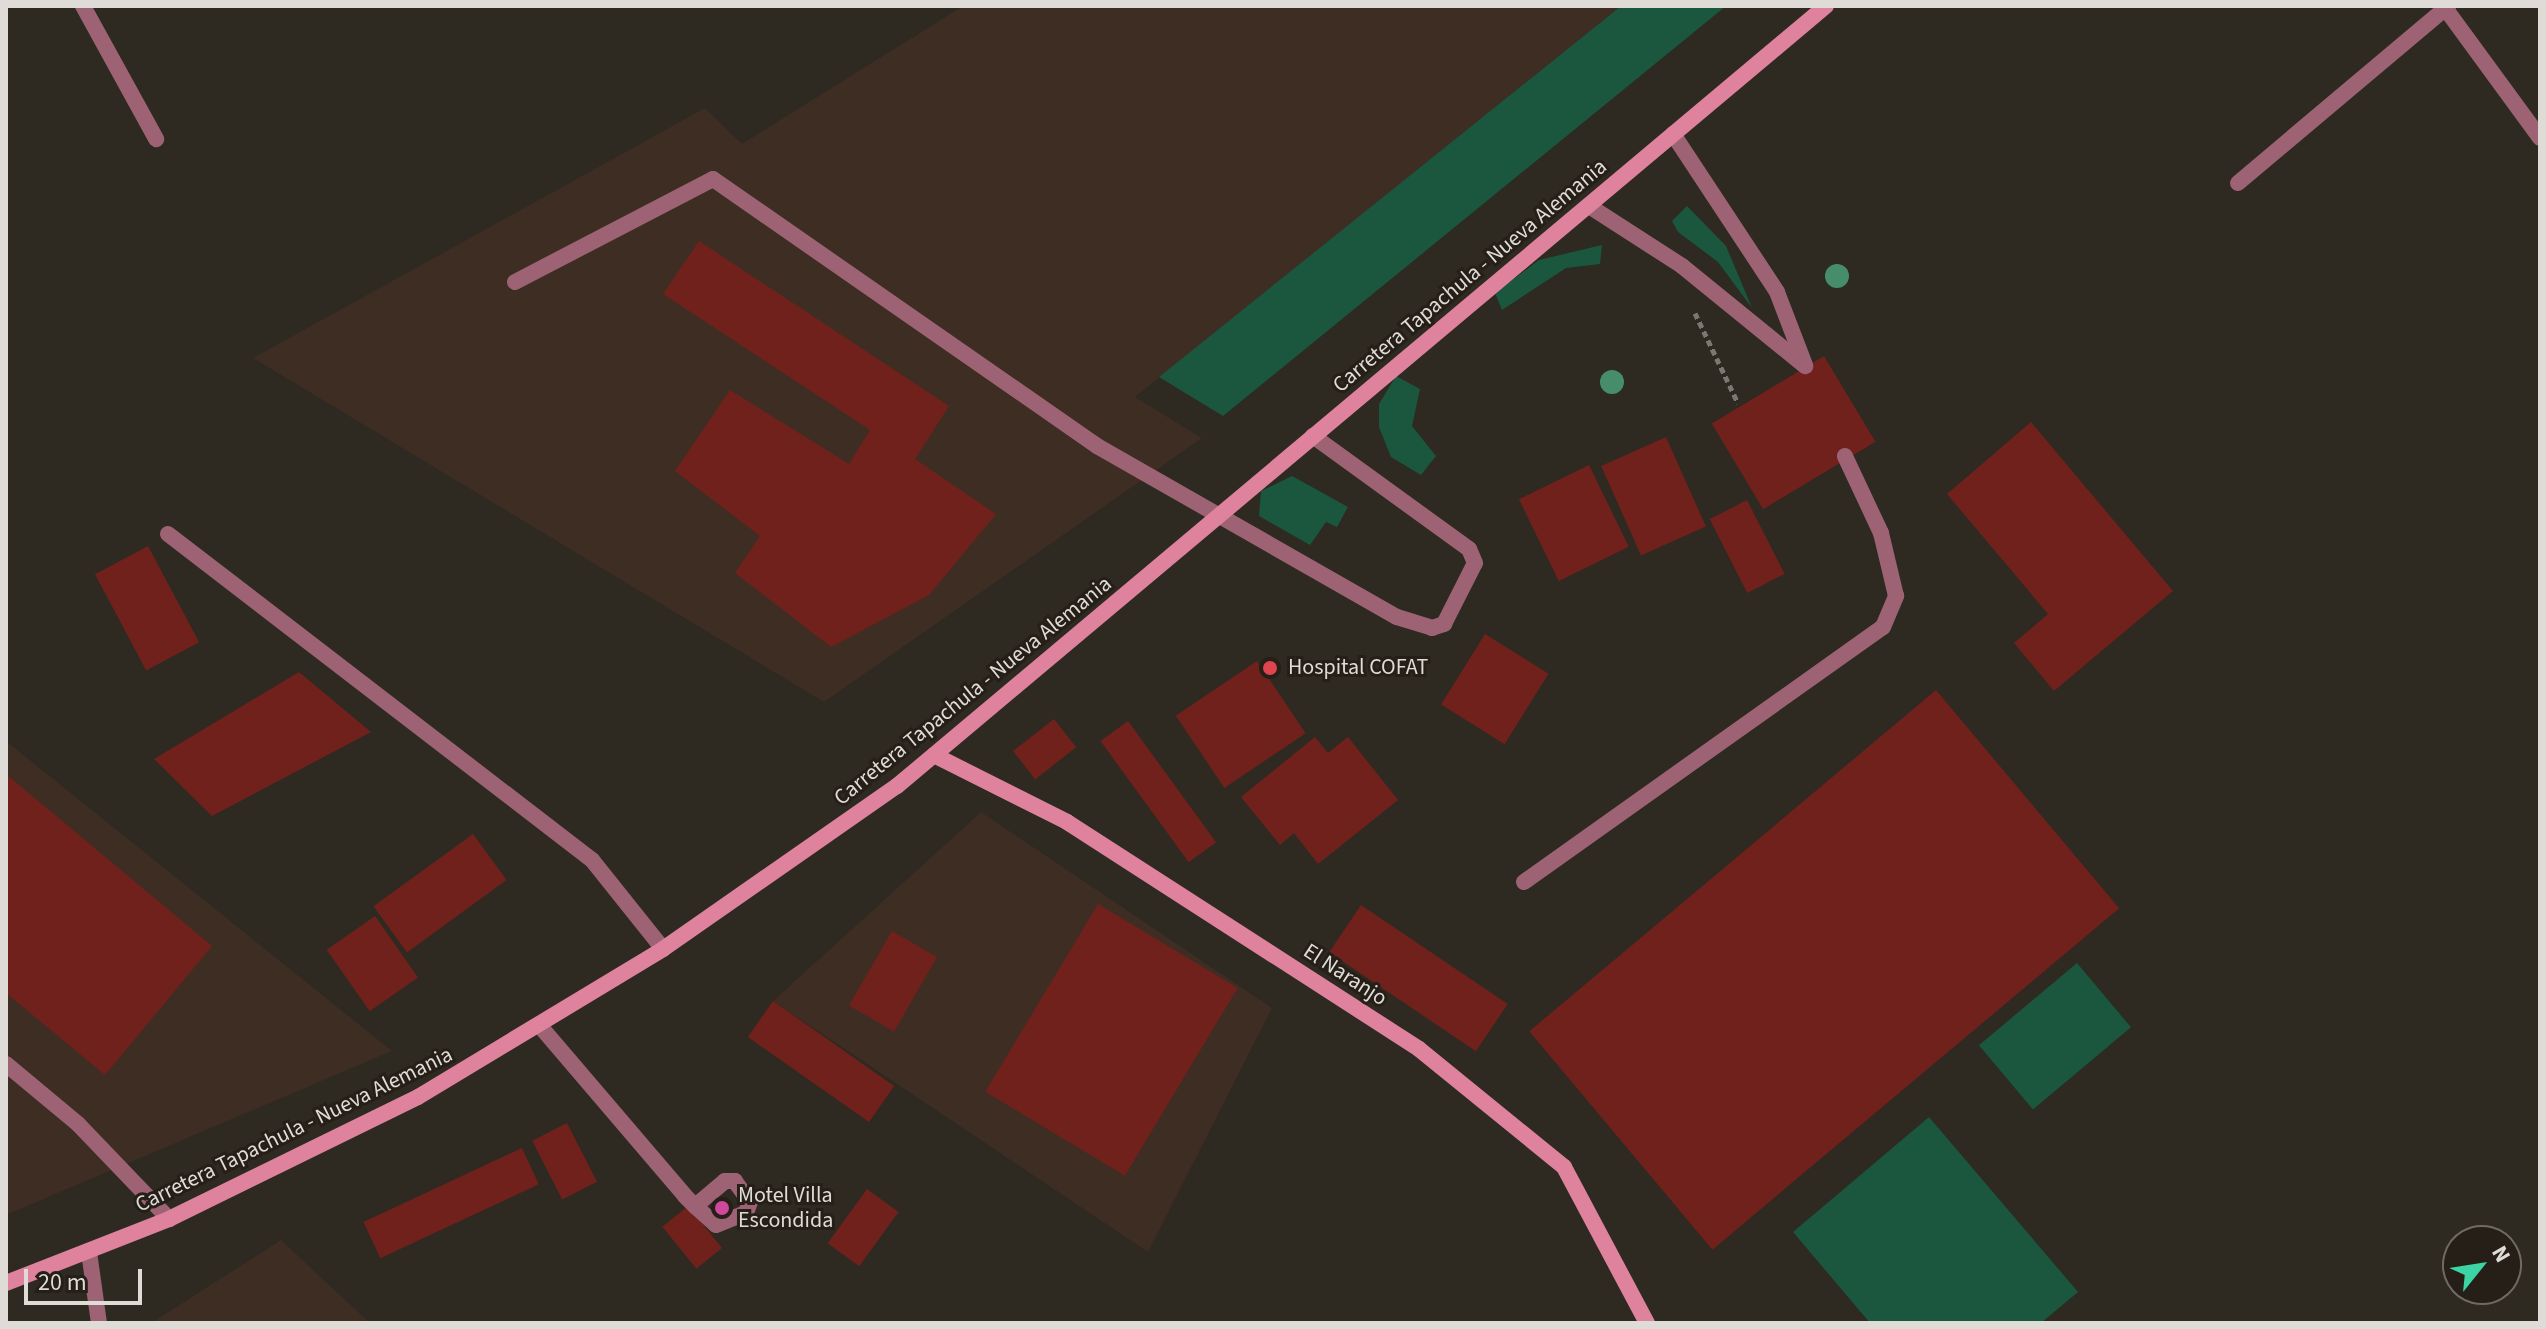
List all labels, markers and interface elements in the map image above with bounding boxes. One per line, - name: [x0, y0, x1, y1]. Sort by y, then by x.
- street label: Carretera Tapachula - Nueva Alemania: [1328, 154, 1612, 398]
- street label: Carretera Tapachula - Nueva Alemania: [829, 571, 1117, 811]
- place label: Hospital COFAT: [1288, 655, 1428, 681]
- marker: Hospital COFAT: [1259, 657, 1281, 679]
- street label: El Naranjo: [1298, 938, 1392, 1012]
- street label: Carretera Tapachula - Nueva Alemania: [131, 1042, 457, 1218]
- place label: Motel Villa Escondida: [738, 1182, 833, 1234]
- marker: Motel Villa Escondida: [713, 1199, 731, 1217]
- north arrow: [2442, 1225, 2522, 1305]
- text: N: [2484, 1240, 2519, 1268]
- scale bar: [28, 1253, 146, 1303]
- text: 20 m: [38, 1265, 87, 1300]

